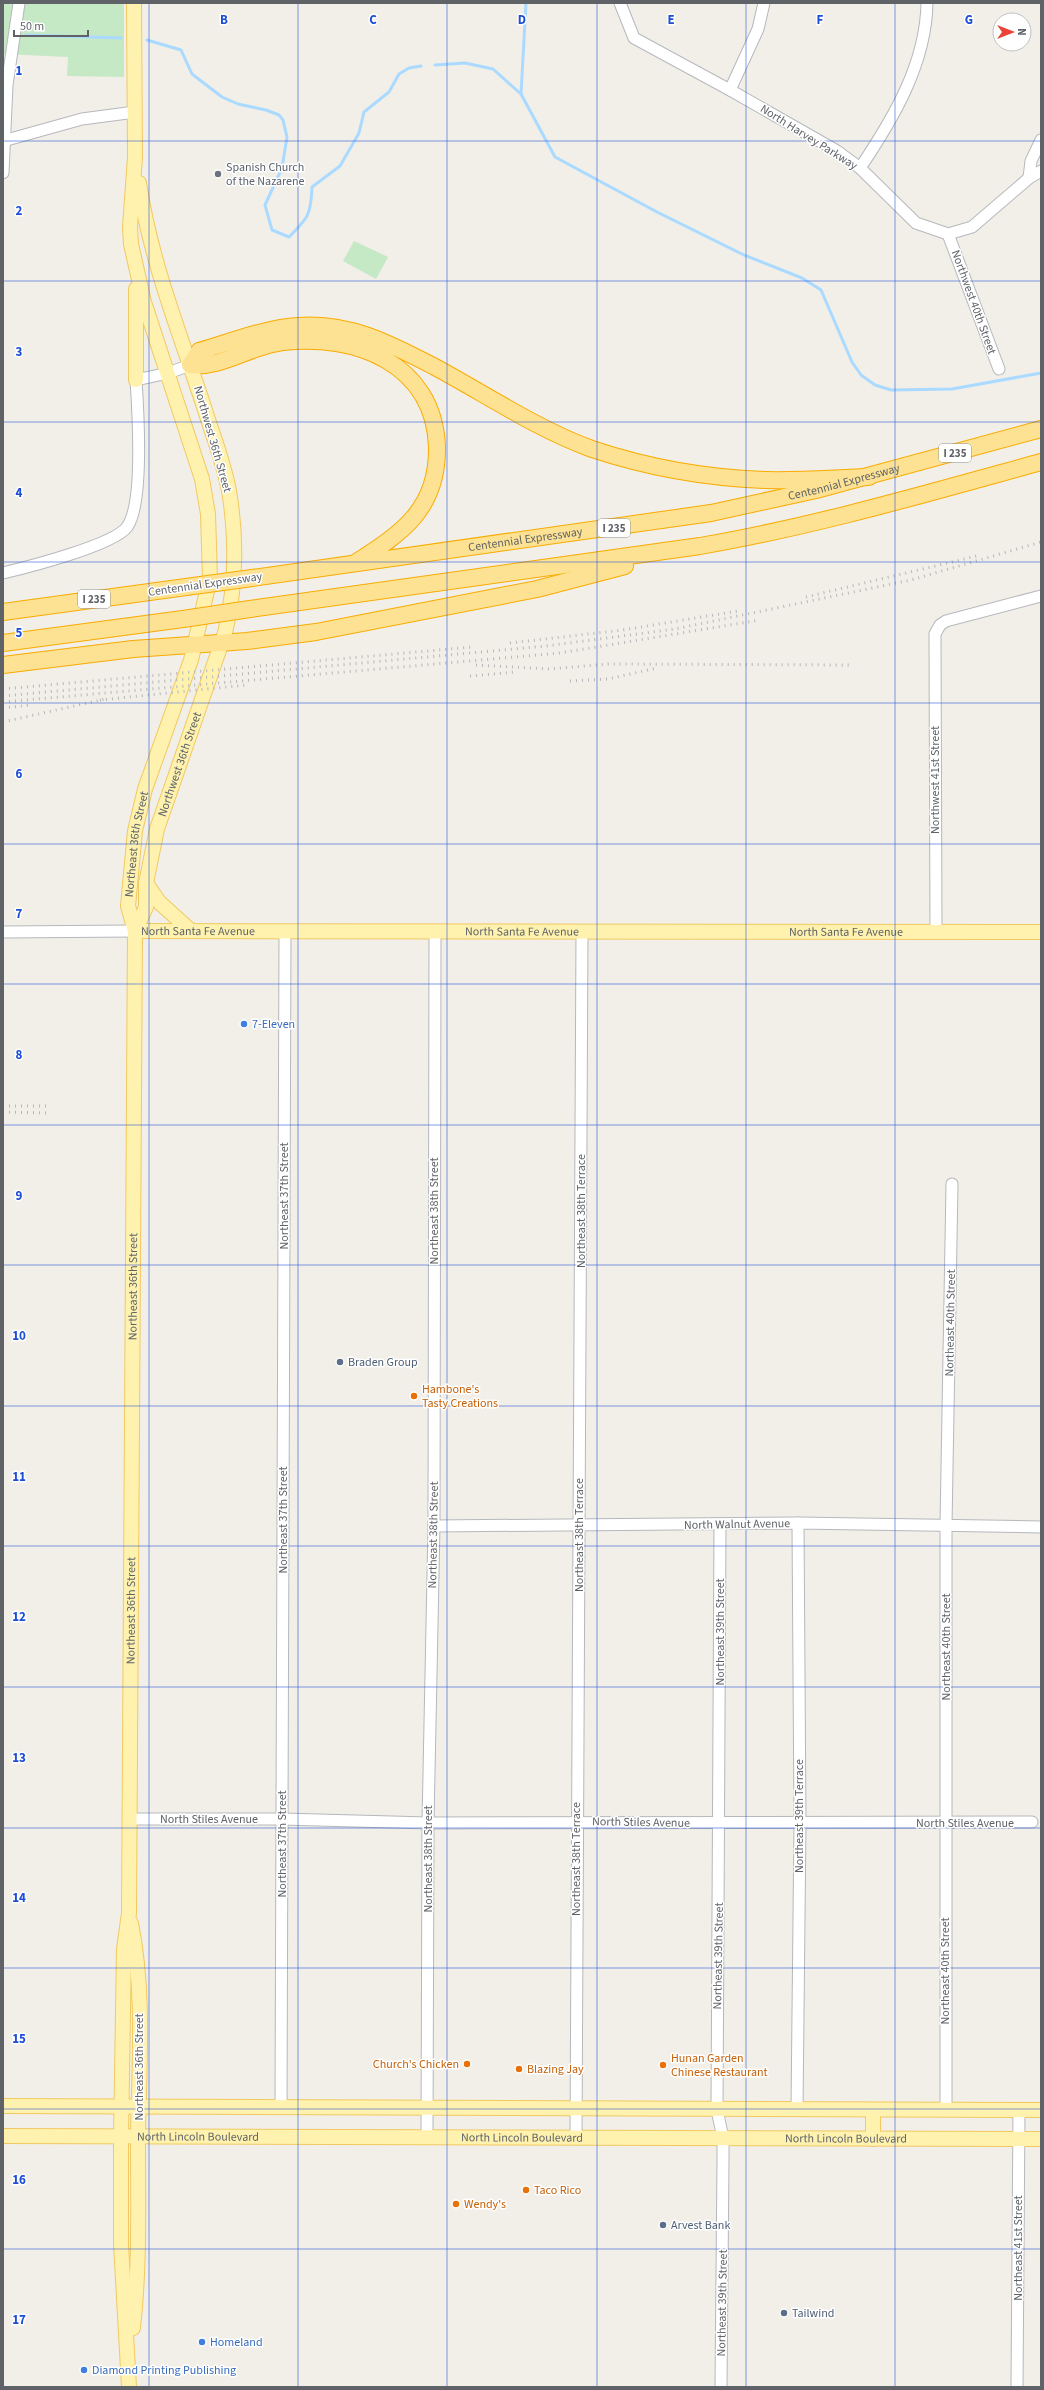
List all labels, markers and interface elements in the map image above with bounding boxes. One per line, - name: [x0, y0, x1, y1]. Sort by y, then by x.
- text: B: [220, 11, 228, 29]
- text: C: [369, 11, 377, 29]
- text: D: [518, 11, 526, 29]
- text: E: [667, 11, 675, 29]
- text: F: [817, 11, 824, 29]
- text: G: [965, 11, 973, 29]
- scale bar: [14, 12, 88, 38]
- north arrow: [992, 12, 1032, 52]
- text: 50 m: [20, 18, 44, 35]
- text: N: [1014, 28, 1029, 36]
- text: 1: [16, 62, 23, 80]
- street label: North Harvey Parkway: [757, 101, 861, 174]
- place label: Spanish Church of the Nazarene: [226, 159, 305, 190]
- marker: Spanish Church of the Nazarene: [213, 169, 223, 179]
- text: 2: [16, 202, 23, 220]
- street label: Northwest 40th Street: [947, 248, 1000, 357]
- text: 3: [16, 343, 23, 361]
- street label: Northwest 36th Street: [189, 384, 236, 494]
- road number: I 235: [939, 444, 971, 462]
- street label: Centennial Expressway: [786, 460, 902, 505]
- text: 4: [16, 484, 23, 502]
- road number: I 235: [598, 519, 630, 537]
- street label: Centennial Expressway: [467, 523, 584, 556]
- street label: Centennial Expressway: [147, 568, 264, 601]
- road number: I 235: [78, 590, 110, 608]
- text: 5: [16, 624, 23, 642]
- street label: Northwest 36th Street: [154, 710, 206, 819]
- street label: Northwest 41st Street: [927, 726, 944, 834]
- text: 6: [16, 765, 23, 783]
- street label: Northeast 36th Street: [121, 790, 153, 898]
- text: 7: [16, 905, 23, 923]
- street label: North Santa Fe Avenue: [141, 923, 255, 940]
- street label: North Santa Fe Avenue: [465, 923, 579, 940]
- street label: North Santa Fe Avenue: [789, 924, 903, 941]
- place label: 7-Eleven: [252, 1016, 295, 1033]
- marker: 7-Eleven: [239, 1019, 249, 1029]
- text: 8: [16, 1046, 23, 1064]
- street label: Northeast 37th Street: [276, 1142, 293, 1250]
- street label: Northeast 38th Terrace: [573, 1154, 590, 1268]
- street label: Northeast 38th Street: [426, 1157, 443, 1265]
- text: 9: [16, 1187, 23, 1205]
- street label: Northeast 36th Street: [124, 1233, 142, 1340]
- street label: Northeast 40th Street: [941, 1269, 960, 1377]
- text: 10: [12, 1327, 26, 1345]
- place label: Braden Group: [348, 1354, 418, 1371]
- marker: Braden Group: [335, 1357, 345, 1367]
- place label: Hambone's Tasty Creations: [422, 1381, 498, 1412]
- marker: Hambone's Tasty Creations: [409, 1391, 419, 1401]
- street label: Northeast 37th Street: [275, 1466, 292, 1574]
- text: 11: [12, 1468, 26, 1486]
- street label: Northeast 38th Terrace: [571, 1478, 588, 1592]
- street label: Northeast 38th Street: [424, 1481, 443, 1589]
- street label: North Walnut Avenue: [684, 1515, 790, 1534]
- street label: Northeast 36th Street: [123, 1557, 140, 1664]
- street label: Northeast 39th Street: [712, 1578, 729, 1686]
- street label: Northeast 40th Street: [938, 1593, 955, 1701]
- text: 12: [12, 1608, 26, 1626]
- text: 13: [12, 1749, 26, 1767]
- street label: Northeast 39th Terrace: [791, 1759, 808, 1873]
- street label: Northeast 37th Street: [274, 1790, 291, 1898]
- street label: Northeast 38th Terrace: [568, 1802, 585, 1916]
- street label: Northeast 38th Street: [420, 1805, 437, 1913]
- street label: North Stiles Avenue: [160, 1811, 258, 1828]
- street label: North Stiles Avenue: [592, 1813, 690, 1832]
- street label: North Stiles Avenue: [916, 1815, 1014, 1832]
- text: 14: [12, 1889, 26, 1907]
- street label: Northeast 39th Street: [709, 1902, 728, 2010]
- street label: Northeast 40th Street: [937, 1917, 954, 2025]
- street label: Northeast 36th Street: [131, 2013, 148, 2121]
- text: 15: [12, 2030, 26, 2048]
- place label: Hunan Garden Chinese Restaurant: [671, 2050, 768, 2081]
- place label: Church's Chicken: [373, 2056, 459, 2073]
- marker: Church's Chicken: [462, 2059, 472, 2069]
- marker: Hunan Garden Chinese Restaurant: [658, 2060, 668, 2070]
- place label: Blazing Jay: [527, 2061, 584, 2078]
- marker: Blazing Jay: [514, 2064, 524, 2074]
- street label: North Lincoln Boulevard: [137, 2128, 259, 2146]
- street label: North Lincoln Boulevard: [461, 2129, 583, 2147]
- street label: North Lincoln Boulevard: [785, 2130, 907, 2148]
- text: 16: [12, 2171, 26, 2189]
- place label: Taco Rico: [534, 2182, 581, 2199]
- marker: Taco Rico: [521, 2185, 531, 2195]
- street label: Northeast 41st Street: [1010, 2195, 1027, 2301]
- place label: Wendy's: [464, 2196, 506, 2213]
- marker: Wendy's: [451, 2199, 461, 2209]
- place label: Arvest Bank: [671, 2217, 730, 2234]
- marker: Arvest Bank: [658, 2220, 668, 2230]
- street label: Northeast 39th Street: [713, 2249, 732, 2357]
- place label: Tailwind: [792, 2305, 834, 2322]
- marker: Tailwind: [779, 2308, 789, 2318]
- text: 17: [12, 2311, 26, 2329]
- place label: Homeland: [210, 2334, 263, 2351]
- marker: Homeland: [197, 2337, 207, 2347]
- place label: Diamond Printing Publishing: [92, 2362, 236, 2379]
- marker: Diamond Printing Publishing: [79, 2365, 89, 2375]

